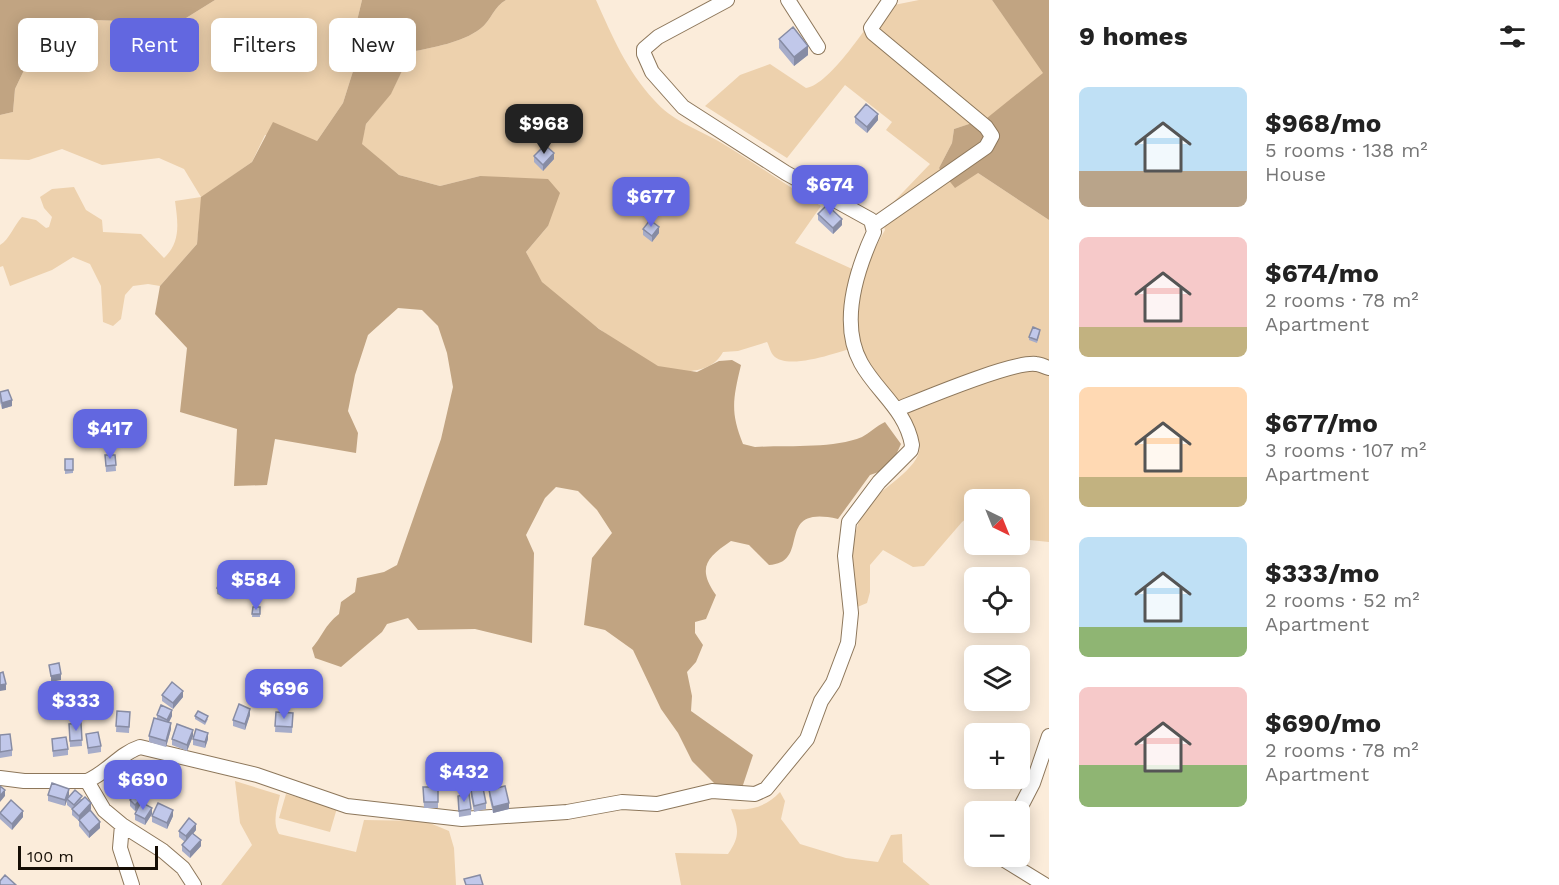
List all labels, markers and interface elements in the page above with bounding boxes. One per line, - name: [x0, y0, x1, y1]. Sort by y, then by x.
- chip: Buy: [18, 18, 98, 72]
- chip: Rent: [110, 18, 199, 72]
- chip: Filters: [211, 18, 317, 72]
- chip: New: [329, 18, 416, 72]
- icon: filters: [1496, 20, 1529, 53]
- text: 9 homes: [1079, 21, 1188, 51]
- pin: $968: [508, 104, 580, 155]
- text: $968/mo: [1265, 108, 1381, 138]
- text: $968: [519, 111, 569, 135]
- icon: home: [1127, 111, 1199, 183]
- text: 5 rooms · 138 m²: [1265, 138, 1428, 162]
- text: House: [1265, 162, 1326, 186]
- pin: $674: [794, 165, 866, 216]
- text: $674: [806, 172, 854, 196]
- pin: $677: [615, 177, 687, 228]
- text: $677: [626, 184, 676, 208]
- text: $674/mo: [1265, 258, 1379, 288]
- icon: home: [1127, 261, 1199, 333]
- text: 2 rooms · 78 m²: [1265, 288, 1419, 312]
- text: Apartment: [1265, 312, 1369, 336]
- text: $677/mo: [1265, 408, 1378, 438]
- pin: $417: [74, 409, 146, 460]
- icon: home: [1127, 411, 1199, 483]
- text: $417: [87, 416, 133, 440]
- text: 3 rooms · 107 m²: [1265, 438, 1426, 462]
- text: Apartment: [1265, 462, 1369, 486]
- north arrow: [964, 489, 1030, 555]
- map controls: [964, 489, 1030, 867]
- text: $333/mo: [1265, 558, 1379, 588]
- pin: $584: [220, 560, 292, 611]
- icon: home: [1127, 561, 1199, 633]
- text: $584: [231, 567, 281, 591]
- button: locate: [964, 567, 1030, 633]
- text: 2 rooms · 52 m²: [1265, 588, 1420, 612]
- text: Apartment: [1265, 612, 1369, 636]
- button: layers: [964, 645, 1030, 711]
- pin: $696: [248, 669, 320, 720]
- text: $696: [259, 676, 309, 700]
- pin: $333: [40, 681, 112, 732]
- text: $333: [52, 688, 100, 712]
- text: $690/mo: [1265, 708, 1381, 738]
- icon: home: [1127, 711, 1199, 783]
- button: +: [964, 723, 1030, 789]
- text: 2 rooms · 78 m²: [1265, 738, 1419, 762]
- pin: $432: [428, 752, 500, 803]
- text: $432: [439, 759, 489, 783]
- pin: $690: [107, 760, 179, 811]
- text: Apartment: [1265, 762, 1369, 786]
- text: $690: [118, 767, 168, 791]
- button: −: [964, 801, 1030, 867]
- scale bar: [18, 843, 158, 870]
- text: 100 m: [27, 847, 74, 866]

